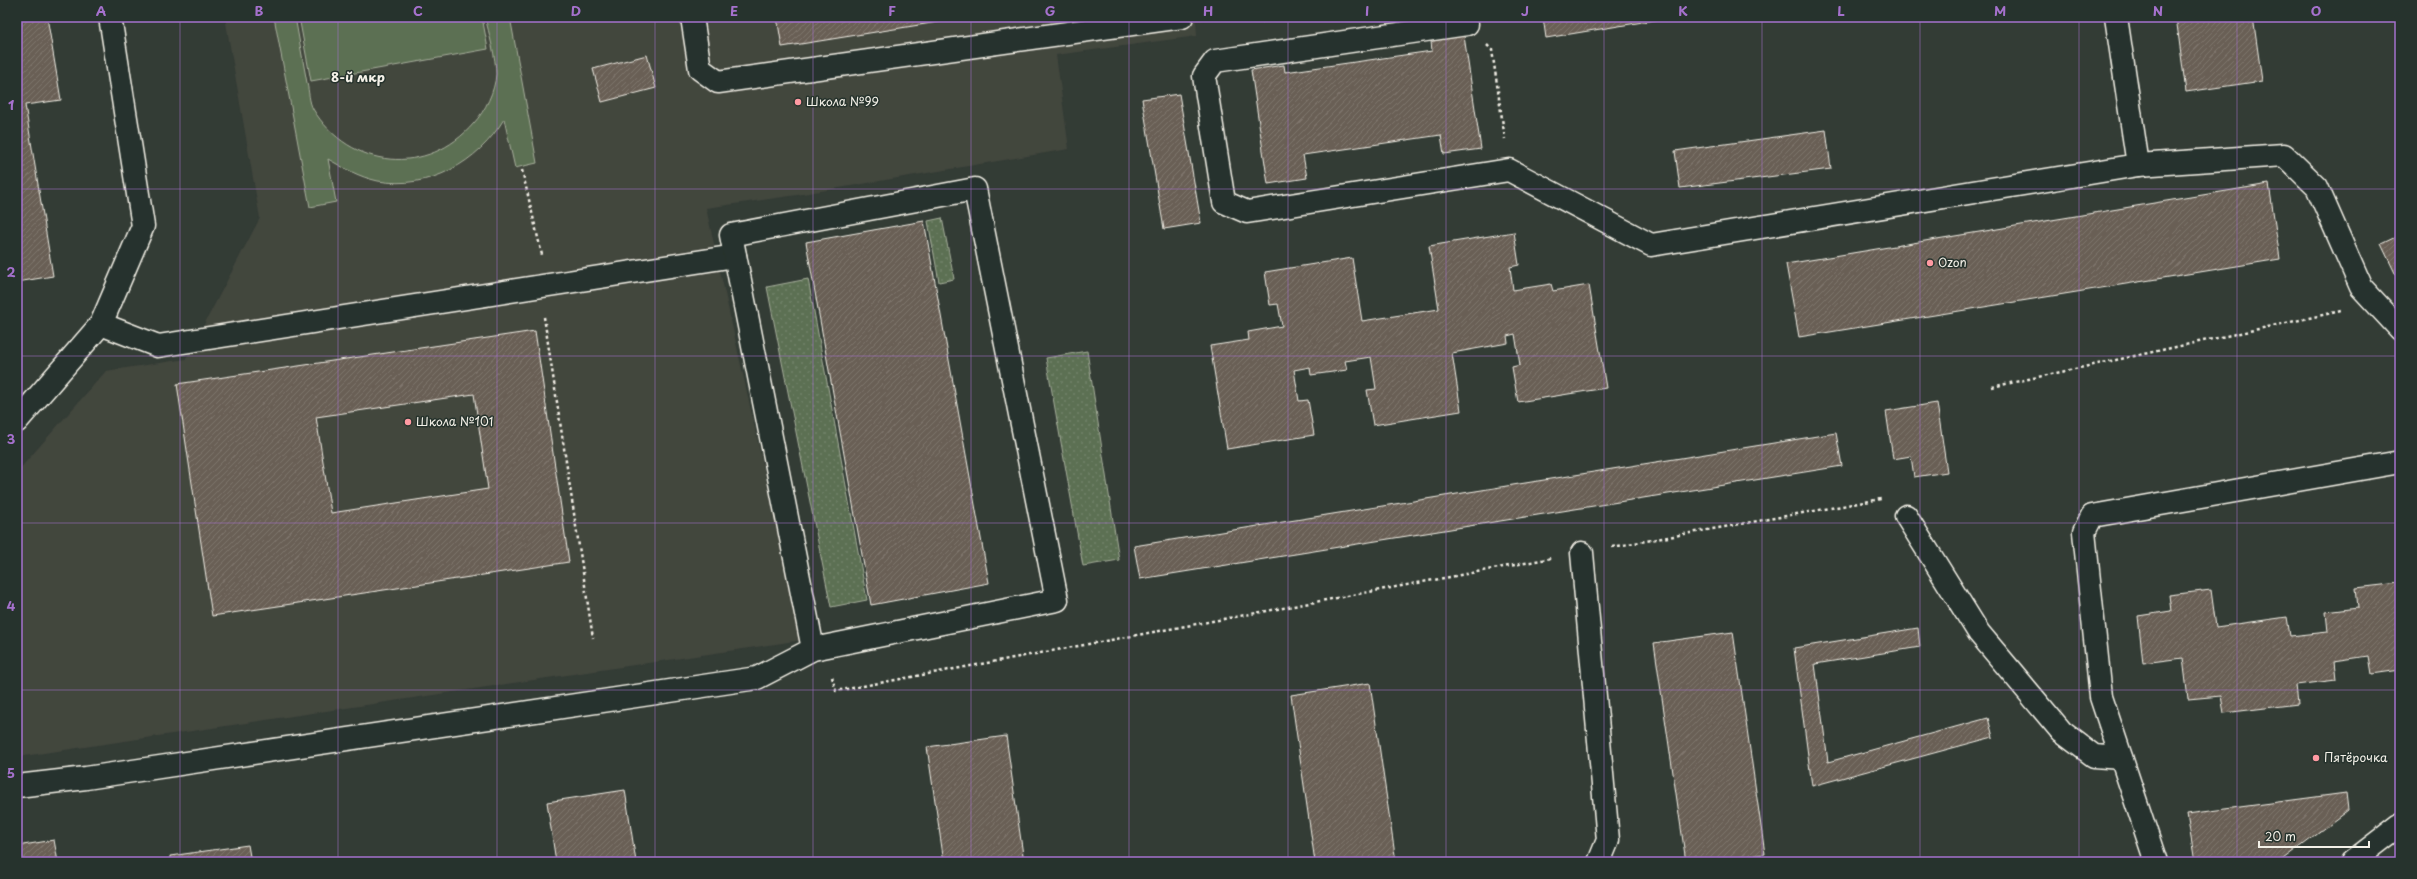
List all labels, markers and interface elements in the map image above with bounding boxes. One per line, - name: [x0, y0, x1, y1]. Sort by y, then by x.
- text: A: [96, 1, 106, 20]
- text: B: [255, 1, 264, 20]
- text: C: [413, 1, 423, 20]
- text: D: [571, 1, 581, 20]
- text: E: [730, 1, 738, 20]
- text: F: [888, 1, 896, 20]
- text: G: [1045, 1, 1055, 20]
- text: H: [1203, 1, 1213, 20]
- text: I: [1365, 1, 1369, 20]
- text: J: [1521, 1, 1529, 20]
- text: K: [1678, 1, 1688, 20]
- text: L: [1837, 1, 1845, 20]
- text: M: [1994, 1, 2006, 20]
- text: N: [2153, 1, 2163, 20]
- text: O: [2311, 1, 2321, 20]
- district label: 8-й мкр: [331, 67, 385, 86]
- place label: Школа №99: [806, 92, 879, 110]
- text: 1: [8, 95, 14, 114]
- marker: Школа №99: [793, 97, 803, 107]
- place label: Ozon: [1938, 253, 1967, 271]
- marker: Ozon: [1925, 258, 1935, 268]
- text: 2: [6, 262, 16, 281]
- place label: Школа №101: [416, 412, 493, 430]
- marker: Школа №101: [403, 417, 413, 427]
- text: 3: [7, 429, 16, 448]
- text: 4: [7, 596, 16, 615]
- place label: Пятёрочка: [2324, 748, 2388, 766]
- marker: Пятёрочка: [2311, 753, 2321, 763]
- text: 5: [7, 763, 15, 782]
- scale bar: [2259, 823, 2369, 849]
- text: 20 m: [2265, 827, 2296, 845]

